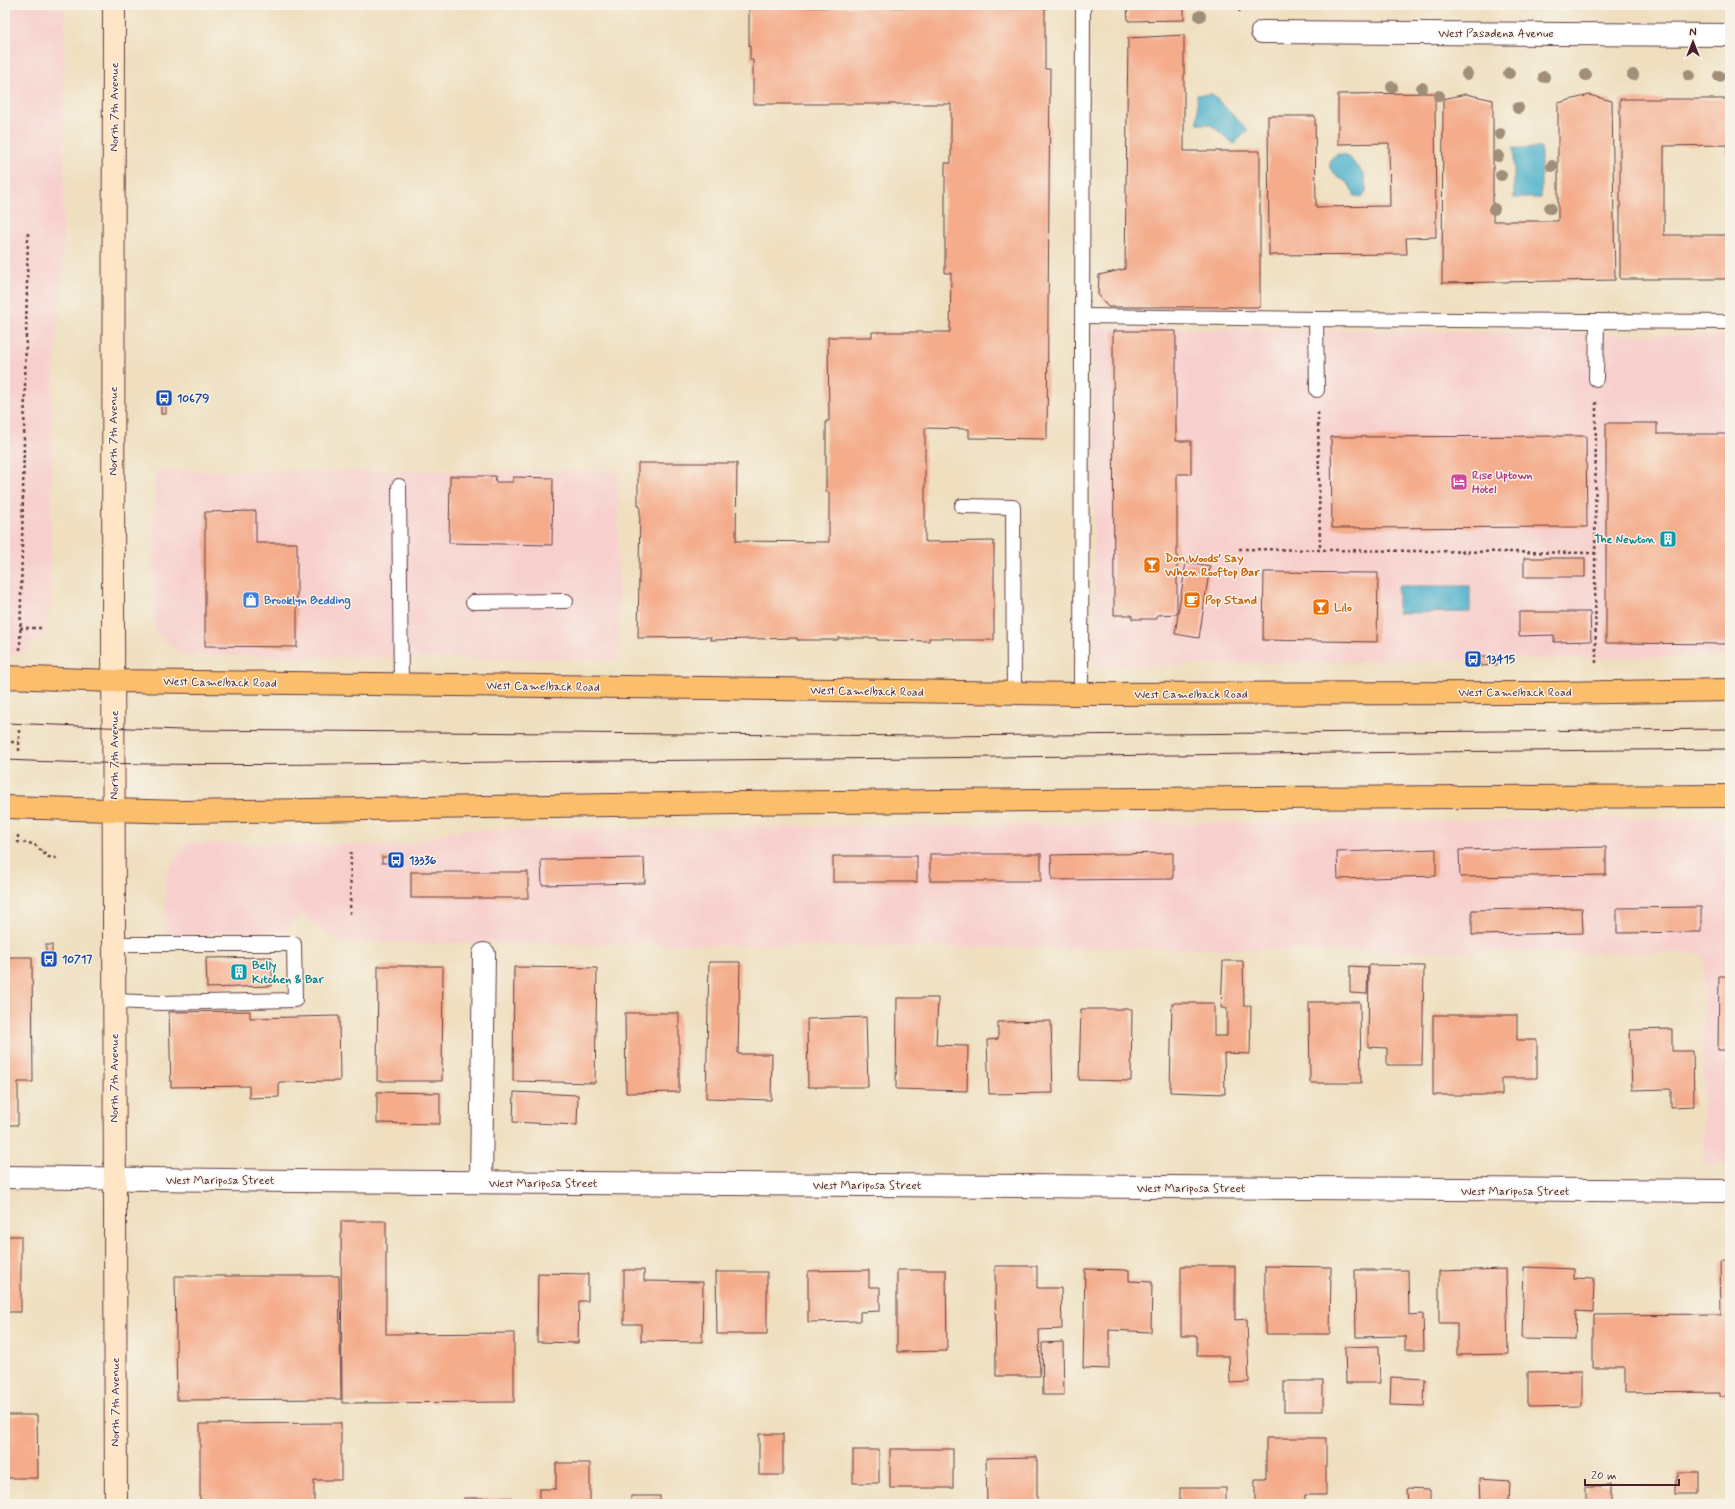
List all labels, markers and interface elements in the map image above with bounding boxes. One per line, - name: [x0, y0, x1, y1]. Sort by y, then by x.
- north arrow: [1673, 22, 1713, 62]
- street label: West Pasadena Avenue: [1438, 26, 1554, 42]
- text: N: [1689, 26, 1697, 40]
- street label: North 7th Avenue: [107, 62, 123, 152]
- street label: North 7th Avenue: [106, 386, 122, 476]
- bus stop icon: 10679: [154, 388, 174, 408]
- place label: 10679: [177, 391, 209, 407]
- place label: Rise Uptown Hotel: [1472, 468, 1533, 498]
- hotel icon: Rise Uptown Hotel: [1449, 472, 1469, 492]
- building icon: The Newton: [1658, 529, 1678, 549]
- place label: The Newton: [1594, 532, 1656, 548]
- place label: Don Woods' Say When Rooftop Bar: [1164, 551, 1260, 581]
- bar icon: Don Woods' Say When Rooftop Bar: [1142, 555, 1162, 575]
- shop icon: Brooklyn Bedding: [241, 590, 261, 610]
- cafe icon: Pop Stand: [1182, 590, 1202, 610]
- place label: Brooklyn Bedding: [264, 593, 351, 610]
- place label: Pop Stand: [1205, 593, 1257, 609]
- bar icon: Lilo: [1311, 597, 1331, 617]
- place label: Lilo: [1334, 600, 1352, 616]
- bus stop icon: 13415: [1463, 649, 1483, 669]
- place label: 13415: [1486, 652, 1516, 668]
- street label: West Camelback Road: [163, 674, 277, 692]
- street label: West Camelback Road: [486, 678, 600, 696]
- street label: West Camelback Road: [810, 683, 924, 701]
- street label: West Camelback Road: [1458, 685, 1572, 701]
- street label: West Camelback Road: [1134, 687, 1248, 703]
- street label: North 7th Avenue: [107, 710, 123, 800]
- bus stop icon: 13336: [386, 850, 406, 870]
- place label: 13336: [409, 853, 437, 869]
- bus stop icon: 10717: [39, 949, 59, 969]
- place label: 10717: [62, 952, 92, 968]
- place label: Belly Kitchen & Bar: [252, 958, 325, 988]
- building icon: Belly Kitchen & Bar: [229, 962, 249, 982]
- street label: North 7th Avenue: [107, 1033, 123, 1123]
- street label: West Mariposa Street: [166, 1173, 275, 1189]
- street label: West Mariposa Street: [489, 1176, 598, 1192]
- street label: West Mariposa Street: [813, 1178, 922, 1194]
- street label: West Mariposa Street: [1137, 1181, 1246, 1197]
- street label: West Mariposa Street: [1461, 1184, 1570, 1200]
- street label: North 7th Avenue: [108, 1357, 124, 1447]
- scale bar: [1585, 1461, 1679, 1487]
- text: 20 m: [1591, 1468, 1617, 1484]

